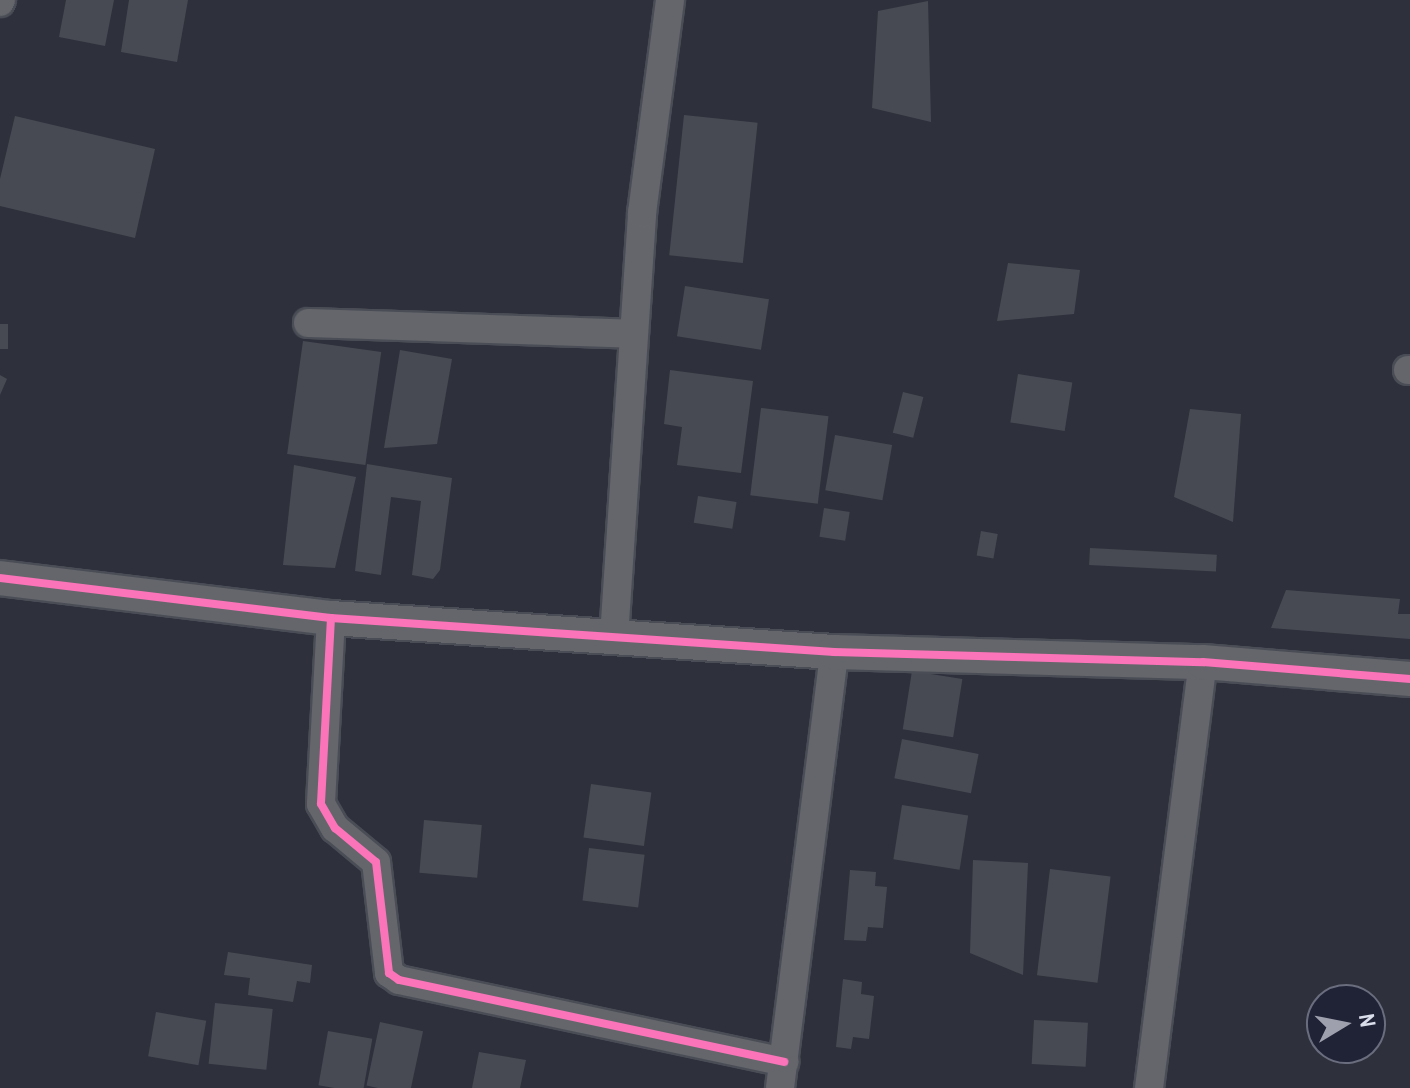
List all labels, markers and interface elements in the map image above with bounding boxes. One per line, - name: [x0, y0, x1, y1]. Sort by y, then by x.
- north arrow: [1306, 984, 1386, 1064]
- text: N: [1352, 1011, 1384, 1029]

